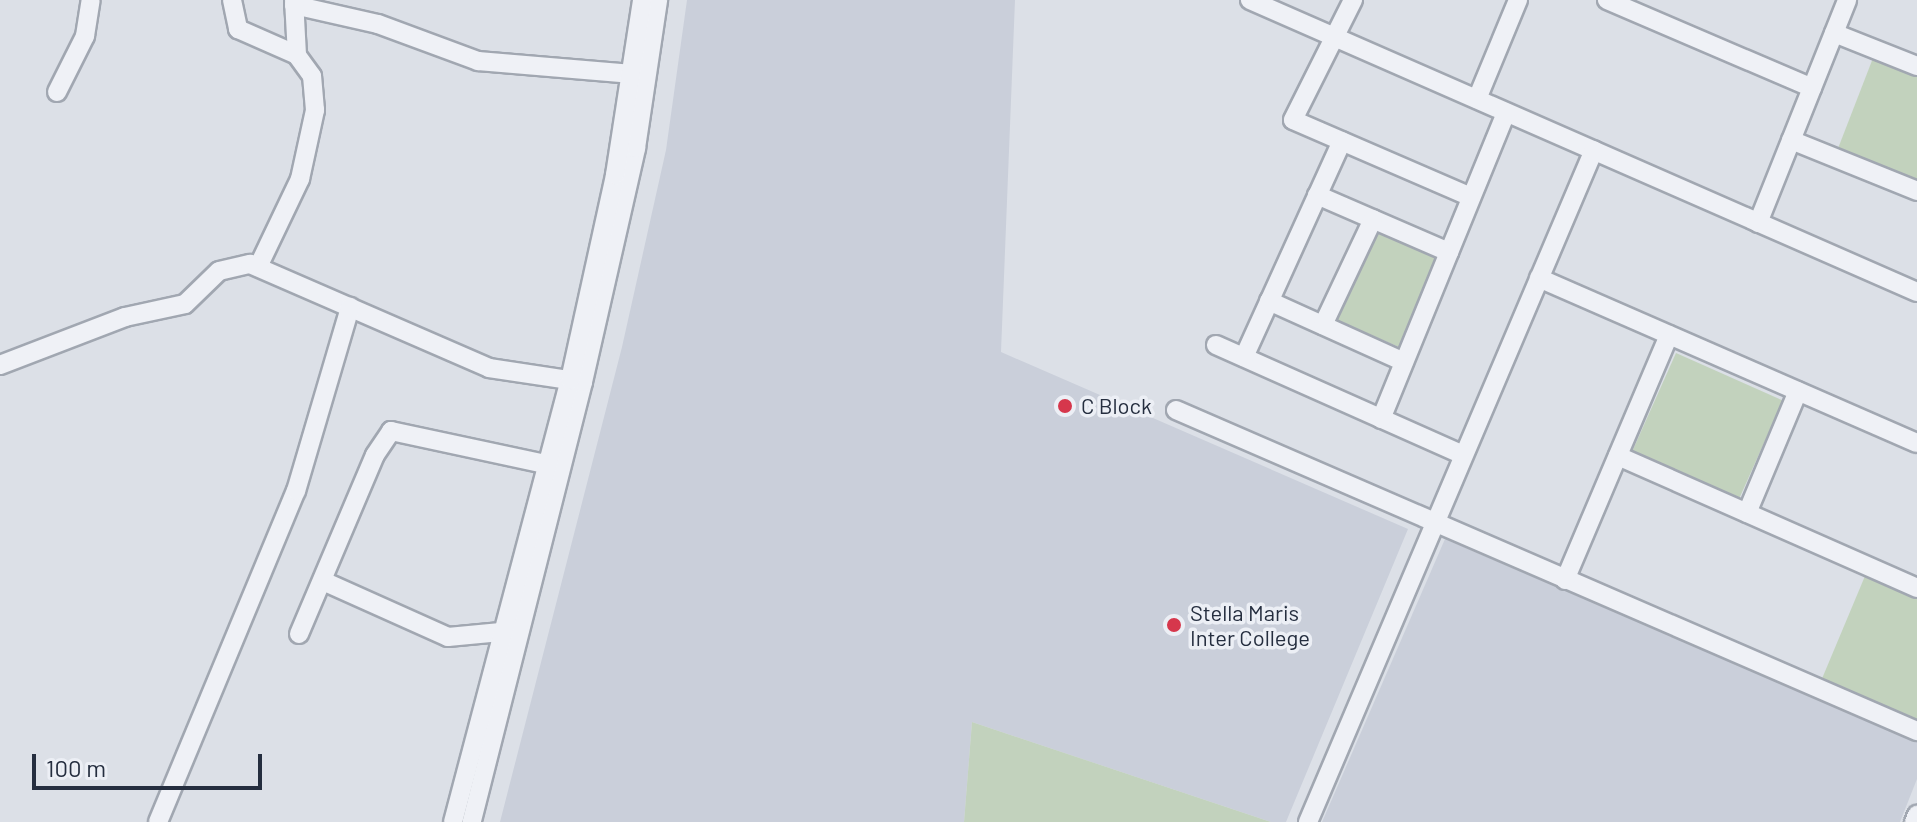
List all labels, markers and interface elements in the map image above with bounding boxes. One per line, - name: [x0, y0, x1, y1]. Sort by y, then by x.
- place label: C Block: [1081, 393, 1152, 419]
- marker: C Block: [1056, 397, 1074, 415]
- place label: Stella Maris Inter College: [1190, 599, 1310, 650]
- marker: Stella Maris Inter College: [1165, 616, 1183, 634]
- scale bar: [36, 738, 266, 788]
- text: 100 m: [46, 753, 106, 782]

